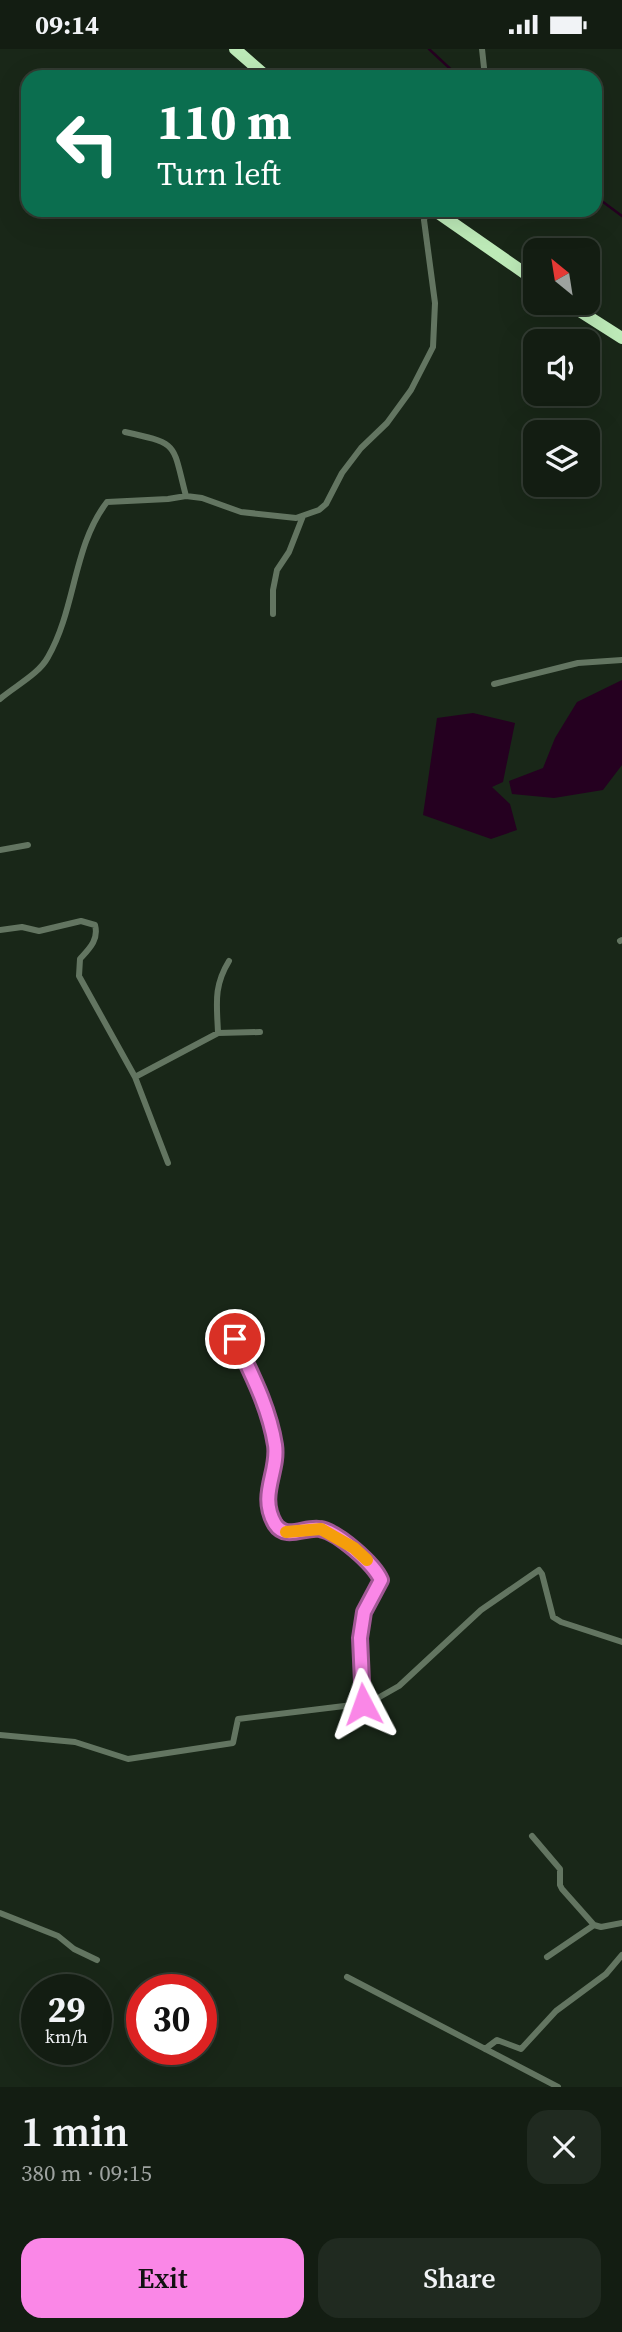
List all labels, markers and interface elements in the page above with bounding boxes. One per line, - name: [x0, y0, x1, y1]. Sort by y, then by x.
- text: 09:14: [35, 7, 99, 43]
- text: 110 m: [157, 88, 292, 155]
- icon: left: [42, 98, 133, 189]
- text: Turn left: [157, 152, 281, 196]
- north arrow: [523, 238, 600, 315]
- map controls: [523, 238, 600, 497]
- button: sound: [523, 329, 600, 406]
- button: layers: [523, 420, 600, 497]
- pin: [205, 1309, 265, 1369]
- icon: arrive: [216, 1320, 254, 1358]
- position arrow: [326, 1667, 400, 1741]
- speed limit sign: 30: [126, 1974, 217, 2065]
- text: 29: [48, 1986, 85, 2034]
- text: km/h: [45, 2024, 88, 2049]
- text: 1 min: [21, 2102, 129, 2160]
- button: close: [527, 2110, 601, 2184]
- text: 380 m · 09:15: [21, 2157, 152, 2189]
- button: Exit: [21, 2238, 304, 2318]
- button: Share: [318, 2238, 601, 2318]

